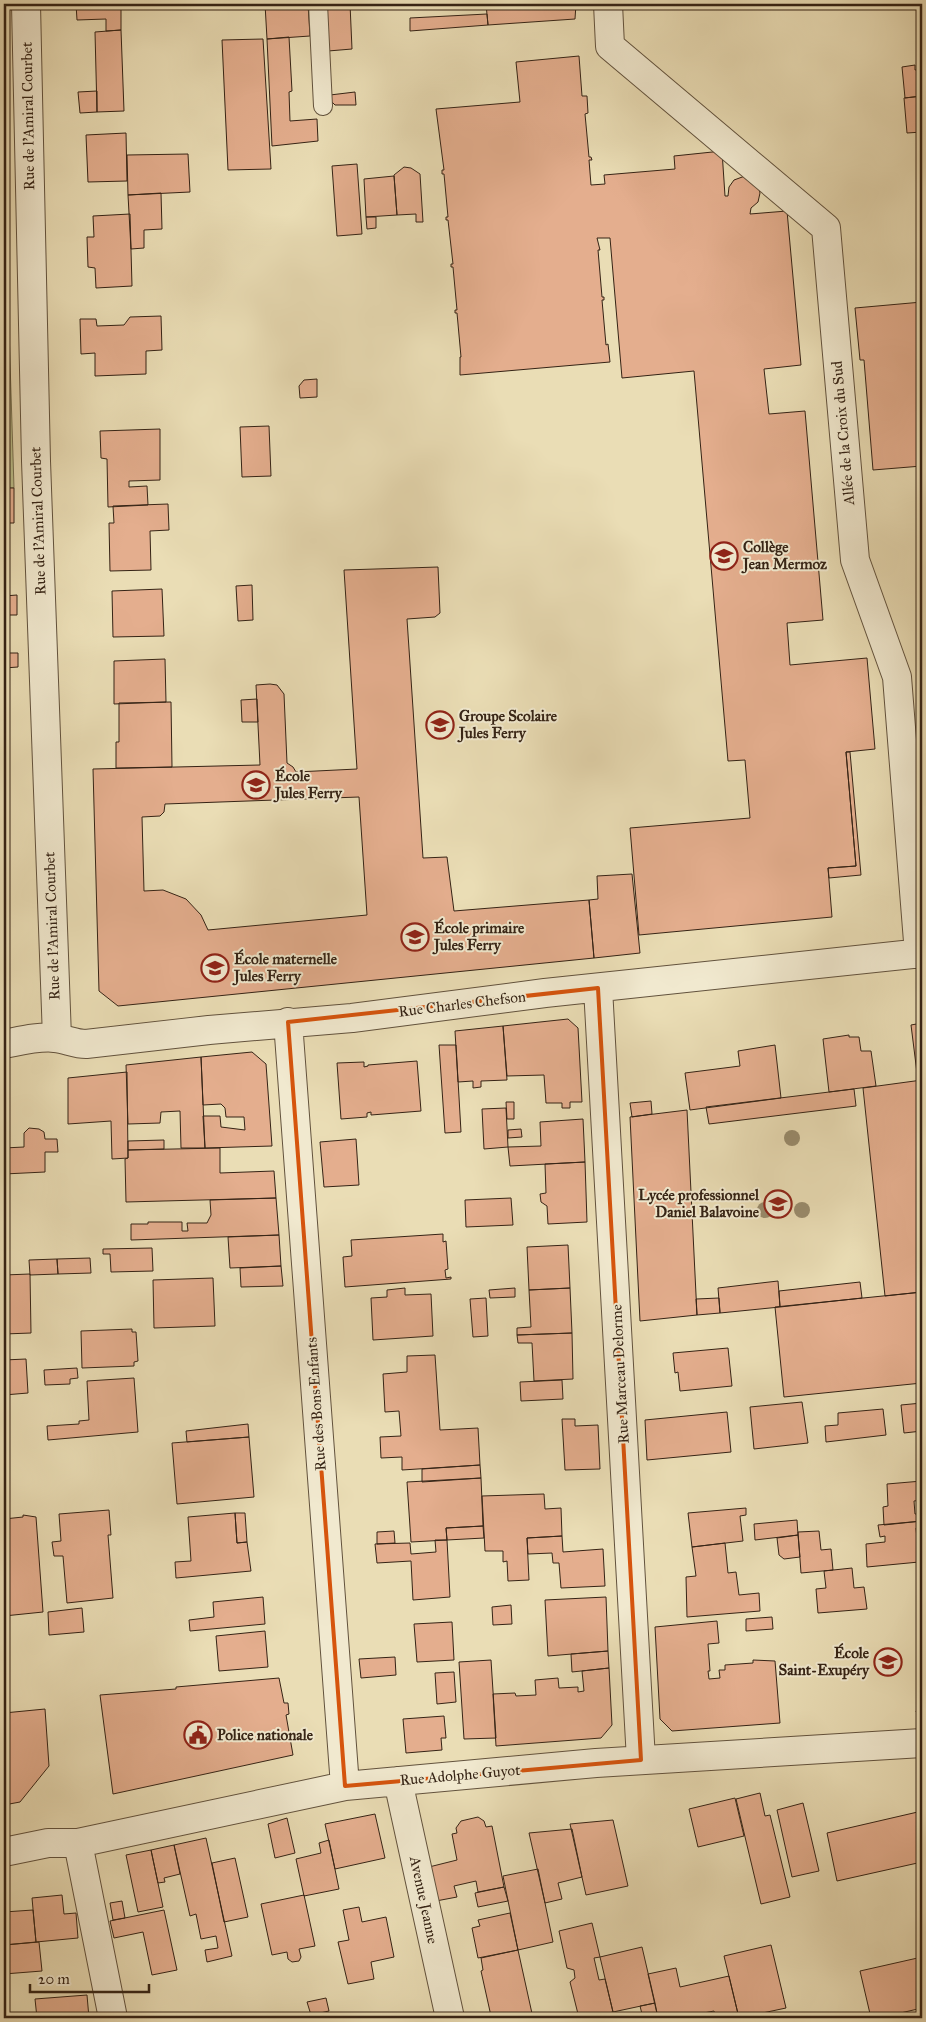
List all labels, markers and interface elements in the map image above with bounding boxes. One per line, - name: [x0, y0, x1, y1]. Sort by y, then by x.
- street label: Rue de l'Amiral Courbet: [18, 41, 38, 190]
- street label: Allée de la Croix du Sud: [828, 360, 858, 507]
- street label: Rue de l'Amiral Courbet: [26, 446, 50, 596]
- place label: Collège Jean Mermoz: [741, 538, 827, 574]
- school or university icon: Collège Jean Mermoz: [709, 541, 739, 571]
- place label: Groupe Scolaire Jules Ferry: [457, 707, 558, 743]
- school or university icon: Groupe Scolaire Jules Ferry: [425, 710, 455, 740]
- place label: École Jules Ferry: [273, 766, 343, 803]
- school or university icon: École Jules Ferry: [241, 770, 271, 800]
- street label: Rue de l'Amiral Courbet: [40, 851, 64, 1001]
- place label: École primaire Jules Ferry: [432, 918, 525, 955]
- school or university icon: École primaire Jules Ferry: [400, 922, 430, 952]
- place label: École maternelle Jules Ferry: [232, 949, 338, 986]
- school or university icon: École maternelle Jules Ferry: [200, 953, 230, 983]
- street label: Rue Charles Chefson: [397, 987, 527, 1021]
- place label: Lycée professionnel Daniel Balavoine: [638, 1186, 760, 1221]
- school or university icon: Lycée professionnel Daniel Balavoine: [763, 1189, 793, 1219]
- street label: Rue Marceau Delorme: [607, 1304, 633, 1444]
- street label: Rue des Bons Enfants: [302, 1337, 330, 1471]
- place label: École Saint-Exupéry: [779, 1643, 870, 1680]
- school or university icon: École Saint-Exupéry: [873, 1647, 903, 1677]
- public building icon: Police nationale: [183, 1720, 213, 1750]
- place label: Police nationale: [217, 1726, 314, 1744]
- street label: Rue Adolphe Guyot: [399, 1761, 522, 1789]
- street label: Avenue Jeanne: [405, 1854, 442, 1946]
- scale bar: [30, 1962, 149, 1994]
- text: 20 m: [38, 1970, 70, 1988]

